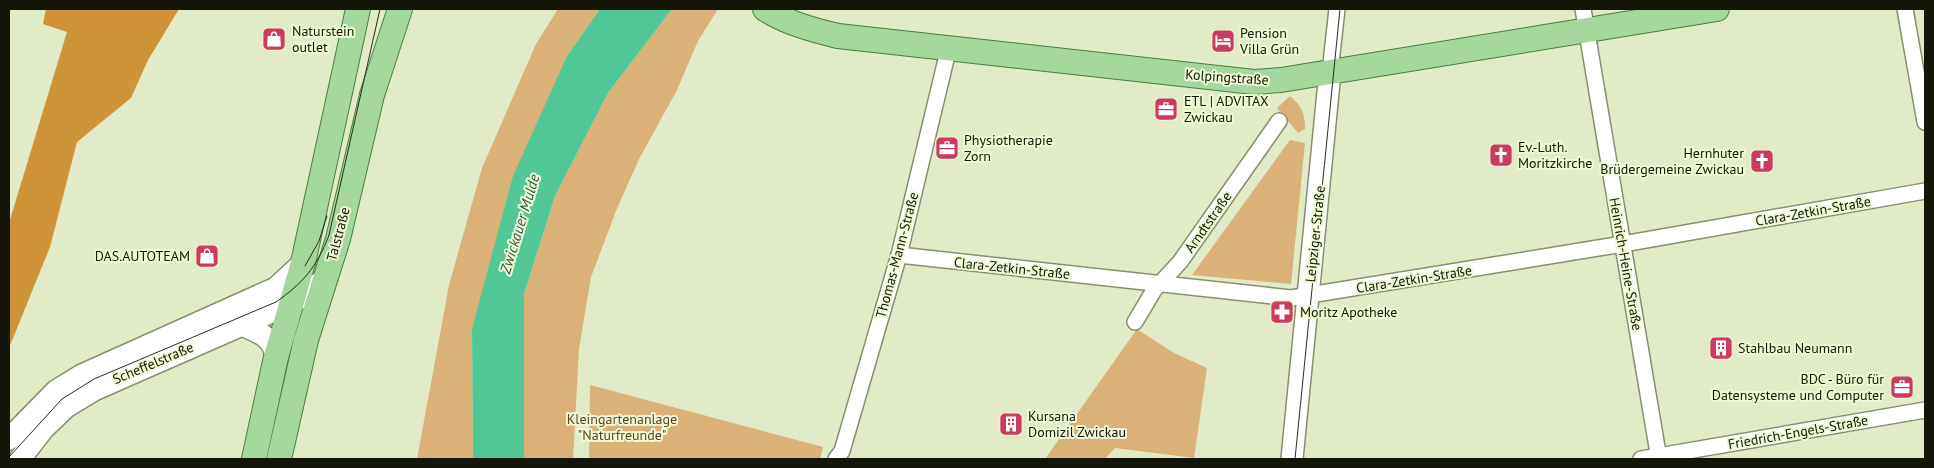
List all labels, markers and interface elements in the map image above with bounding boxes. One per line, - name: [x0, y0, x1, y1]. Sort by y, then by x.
- place label: Naturstein outlet: [292, 22, 354, 56]
- place label: Pension Villa Grün: [1239, 24, 1299, 58]
- shop icon: Naturstein outlet: [261, 26, 287, 52]
- hotel icon: Pension Villa Grün: [1210, 28, 1236, 54]
- street label: Kolpingstraße: [1185, 65, 1269, 89]
- place label: ETL | ADVITAX Zwickau: [1184, 92, 1269, 126]
- office icon: ETL | ADVITAX Zwickau: [1153, 96, 1179, 122]
- place label: Physiotherapie Zorn: [964, 131, 1053, 165]
- office icon: Physiotherapie Zorn: [934, 135, 960, 161]
- place label: Ev.-Luth. Moritzkirche: [1518, 138, 1592, 172]
- church icon: Ev.-Luth. Moritzkirche: [1488, 142, 1514, 168]
- place label: Hernhuter Brüdergemeine Zwickau: [1600, 144, 1744, 178]
- church icon: Hernhuter Brüdergemeine Zwickau: [1749, 148, 1775, 174]
- water label: Zwickauer Mulde: [495, 172, 544, 277]
- street label: Leipziger Straße: [1301, 185, 1329, 283]
- street label: Arndtstraße: [1180, 188, 1236, 256]
- street label: Thomas-Mann-Straße: [872, 190, 922, 320]
- street label: Clara-Zetkin-Straße: [1754, 192, 1872, 230]
- street label: Heinrich-Heine-Straße: [1605, 196, 1647, 332]
- street label: Talstraße: [322, 205, 354, 263]
- shop icon: DAS.AUTOTEAM: [194, 243, 220, 269]
- place label: DAS.AUTOTEAM: [95, 247, 190, 265]
- street label: Clara-Zetkin-Straße: [953, 253, 1071, 283]
- street label: Clara-Zetkin-Straße: [1355, 261, 1473, 297]
- pharmacy icon: Moritz Apotheke: [1269, 299, 1295, 325]
- place label: Moritz Apotheke: [1300, 303, 1397, 321]
- building icon: Stahlbau Neumann: [1708, 335, 1734, 361]
- street label: Scheffelstraße: [110, 338, 196, 388]
- place label: Stahlbau Neumann: [1738, 339, 1852, 357]
- place label: BDC - Büro für Datensysteme und Computer: [1712, 370, 1884, 404]
- office icon: BDC - Büro für Datensysteme und Computer: [1889, 374, 1915, 400]
- place label: Kursana Domizil Zwickau: [1028, 407, 1126, 441]
- park label: Kleingartenanlage "Naturfreunde": [567, 410, 677, 444]
- building icon: Kursana Domizil Zwickau: [998, 411, 1024, 437]
- street label: Friedrich-Engels-Straße: [1727, 411, 1869, 453]

